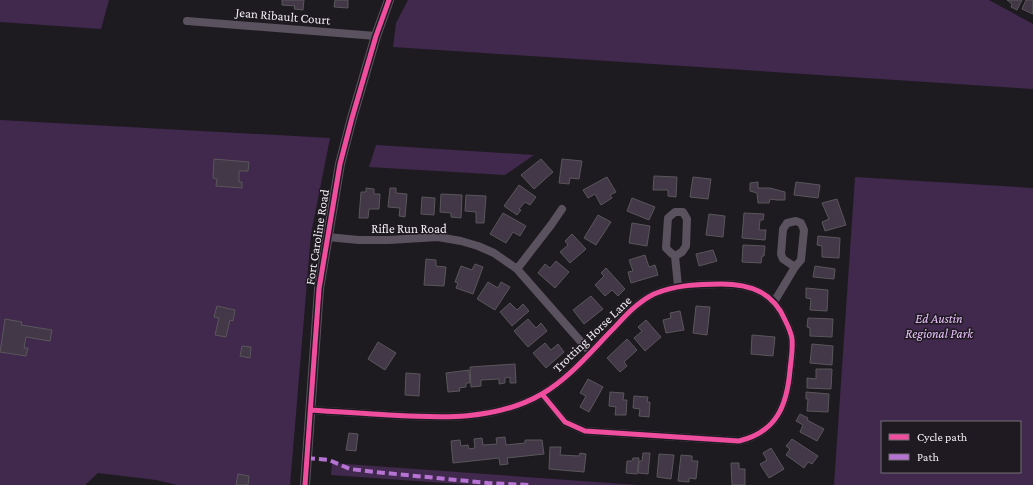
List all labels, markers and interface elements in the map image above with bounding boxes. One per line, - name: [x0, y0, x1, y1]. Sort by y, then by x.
- street label: Jean Ribault Court: [234, 4, 332, 28]
- street label: Fort Caroline Road: [302, 188, 332, 286]
- street label: Rifle Run Road: [371, 221, 447, 236]
- street label: Trotting Horse Lane: [550, 292, 635, 375]
- park label: Ed Austin Regional Park: [905, 311, 974, 341]
- legend: [881, 421, 1021, 473]
- text: Cycle path: [917, 430, 968, 444]
- text: Path: [917, 450, 939, 464]

